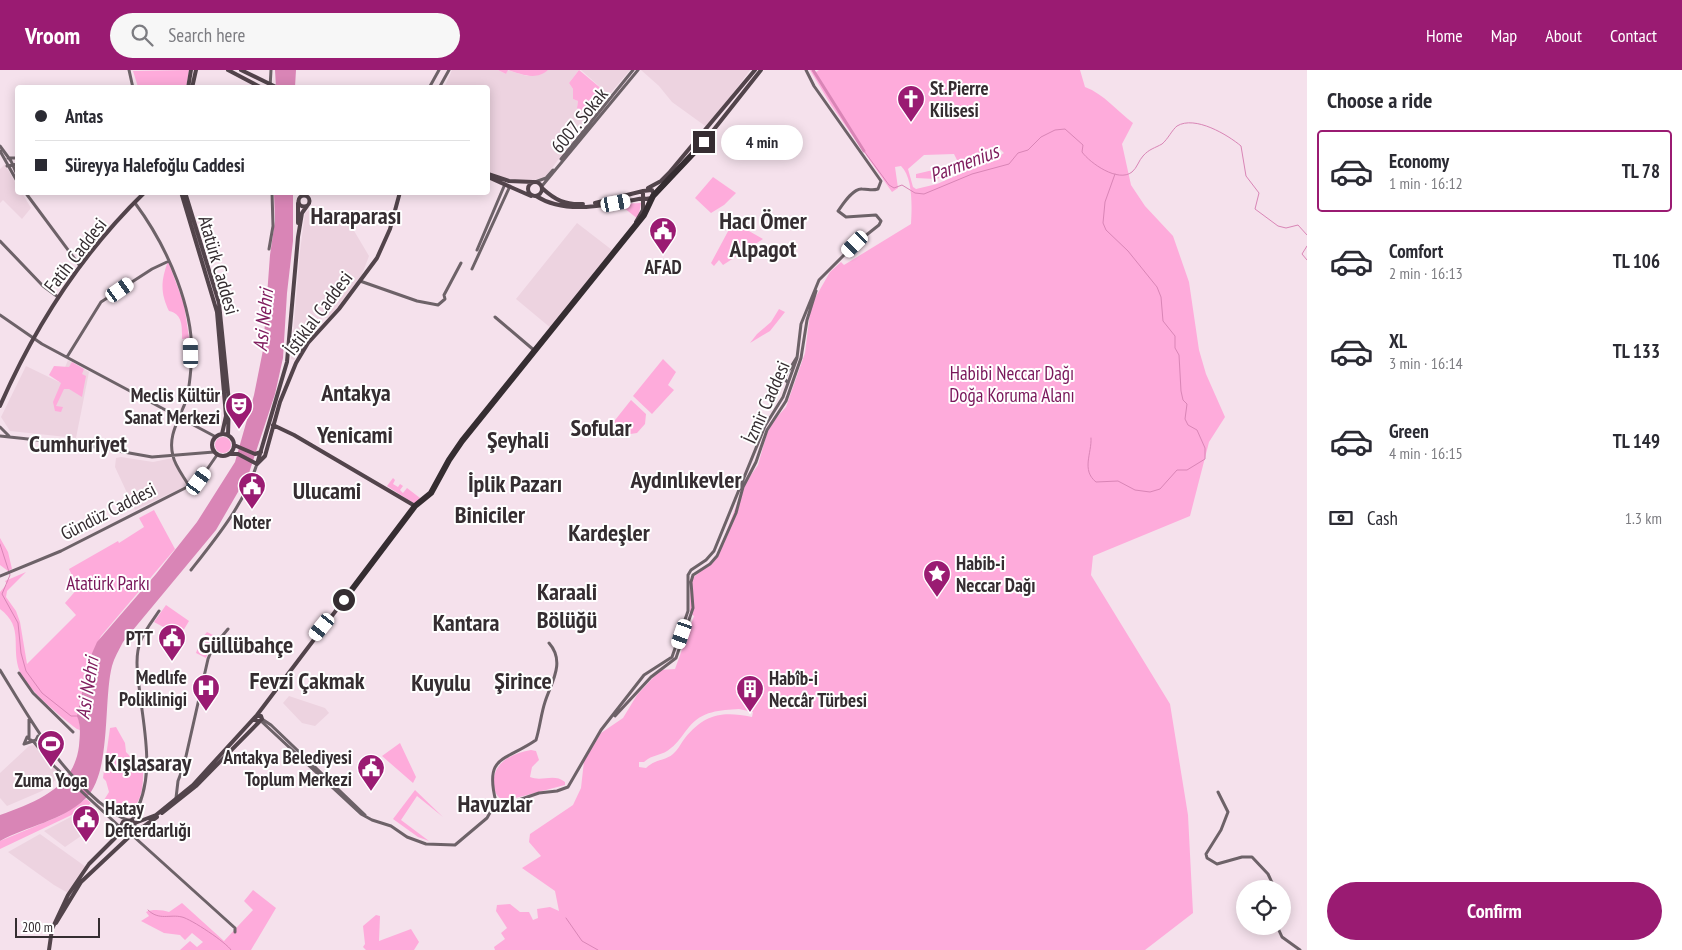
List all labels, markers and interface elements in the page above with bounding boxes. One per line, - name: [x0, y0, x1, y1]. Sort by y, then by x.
- search box: [110, 13, 460, 58]
- text: Vroom: [25, 20, 80, 51]
- icon: search: [128, 21, 156, 49]
- text: Search here: [168, 23, 245, 47]
- text: Home: [1426, 24, 1463, 47]
- text: Map: [1491, 24, 1517, 47]
- text: About: [1545, 24, 1582, 47]
- text: Contact: [1610, 24, 1657, 47]
- place label: St.Pierre Kilisesi: [930, 76, 989, 122]
- street label: 6007. Sokak: [545, 82, 613, 158]
- church icon: St.Pierre Kilisesi: [896, 84, 926, 123]
- text: Choose a ride: [1327, 86, 1432, 114]
- text: Antas: [65, 104, 103, 128]
- callout: 4 min: [722, 124, 804, 160]
- route end: [693, 131, 715, 153]
- text: 4 min: [746, 132, 778, 152]
- water label: Parmenius: [926, 137, 1004, 188]
- icon: car: [1329, 149, 1374, 194]
- text: Economy: [1389, 149, 1449, 173]
- text: Süreyya Halefoğlu Caddesi: [65, 153, 245, 177]
- text: TL 78: [1622, 159, 1660, 183]
- text: 1 min · 16:12: [1389, 173, 1463, 193]
- car: [599, 193, 632, 213]
- district label: Haraparası: [310, 200, 402, 231]
- district label: Hacı Ömer Alpagot: [719, 205, 808, 264]
- street label: Fatih Caddesi: [38, 213, 112, 297]
- street label: Atatürk Caddesi: [193, 213, 245, 317]
- public building icon: AFAD: [648, 216, 678, 255]
- car: [839, 228, 870, 260]
- icon: car: [1329, 239, 1374, 284]
- text: Comfort: [1389, 239, 1443, 263]
- text: TL 106: [1613, 249, 1660, 273]
- place label: AFAD: [643, 255, 682, 279]
- text: 2 min · 16:13: [1389, 263, 1463, 283]
- street label: İstiklal Caddesi: [279, 266, 357, 360]
- car: [103, 275, 136, 305]
- water label: Asi Nehri: [247, 285, 279, 352]
- icon: car: [1329, 329, 1374, 374]
- text: XL: [1389, 329, 1407, 353]
- car: [183, 338, 198, 368]
- text: TL 133: [1613, 339, 1660, 363]
- text: 3 min · 16:14: [1389, 353, 1463, 373]
- street label: İzmir Caddesi: [737, 357, 795, 447]
- park label: Habibi Neccar Dağı Doğa Koruma Alanı: [949, 361, 1075, 407]
- district label: Antakya: [320, 377, 391, 408]
- place label: Meclis Kültür Sanat Merkezi: [124, 383, 220, 429]
- theatre icon: Meclis Kültür Sanat Merkezi: [224, 391, 254, 430]
- district label: Sofular: [571, 412, 632, 443]
- district label: Yenicami: [316, 419, 393, 450]
- icon: car: [1329, 419, 1374, 464]
- text: Green: [1389, 419, 1429, 443]
- district label: Şeyhali: [487, 424, 549, 455]
- district label: Cumhuriyet: [29, 428, 127, 459]
- text: TL 149: [1613, 429, 1660, 453]
- text: 4 min · 16:15: [1389, 443, 1463, 463]
- car: [184, 464, 213, 498]
- district label: Aydınlıkevler: [630, 464, 742, 495]
- district label: İplik Pazarı: [468, 468, 562, 499]
- public building icon: Noter: [237, 471, 267, 510]
- district label: Ulucami: [293, 475, 361, 506]
- street label: Gündüz Caddesi: [56, 477, 160, 545]
- district label: Biniciler: [455, 499, 526, 530]
- icon: cash: [1327, 504, 1355, 532]
- text: Cash: [1367, 506, 1398, 530]
- text: 1.3 km: [1625, 508, 1662, 528]
- place label: Noter: [233, 510, 271, 534]
- district label: Kardeşler: [568, 517, 651, 548]
- place label: Habib-i Neccar Dağı: [956, 551, 1035, 597]
- place icon: Habib-i Neccar Dağı: [922, 559, 952, 598]
- park label: Atatürk Parkı: [66, 571, 150, 595]
- district label: Karaali Bölüğü: [537, 576, 597, 635]
- route start: [333, 589, 355, 611]
- district label: Kantara: [433, 607, 499, 638]
- car: [306, 611, 337, 643]
- car: [670, 617, 693, 651]
- public building icon: PTT: [157, 623, 187, 662]
- place label: PTT: [126, 626, 153, 650]
- district label: Güllübahçe: [199, 629, 293, 660]
- water label: Asi Nehri: [69, 653, 105, 721]
- place label: Medlıfe Poliklinigi: [119, 665, 187, 711]
- district label: Fevzi Çakmak: [249, 665, 365, 696]
- district label: Şirince: [494, 665, 552, 696]
- place label: Habîb-i Neccâr Türbesi: [769, 666, 867, 712]
- district label: Kuyulu: [411, 667, 471, 698]
- hospital icon: Medlıfe Poliklinigi: [191, 673, 221, 712]
- building icon: Habîb-i Neccâr Türbesi: [735, 674, 765, 713]
- sports icon: Zuma Yoga: [36, 729, 66, 768]
- place label: Antakya Belediyesi Toplum Merkezi: [223, 745, 352, 791]
- district label: Kışlasaray: [105, 747, 192, 778]
- public building icon: Antakya Belediyesi Toplum Merkezi: [356, 753, 386, 792]
- place label: Zuma Yoga: [14, 768, 88, 792]
- district label: Havuzlar: [458, 788, 533, 819]
- place label: Hatay Defterdarlığı: [105, 796, 191, 842]
- public building icon: Hatay Defterdarlığı: [71, 804, 101, 843]
- map controls: [1236, 880, 1291, 935]
- button: locate: [1236, 880, 1291, 935]
- button: Confirm: [1327, 882, 1662, 940]
- scale bar: [15, 915, 100, 938]
- text: 200 m: [22, 918, 53, 936]

